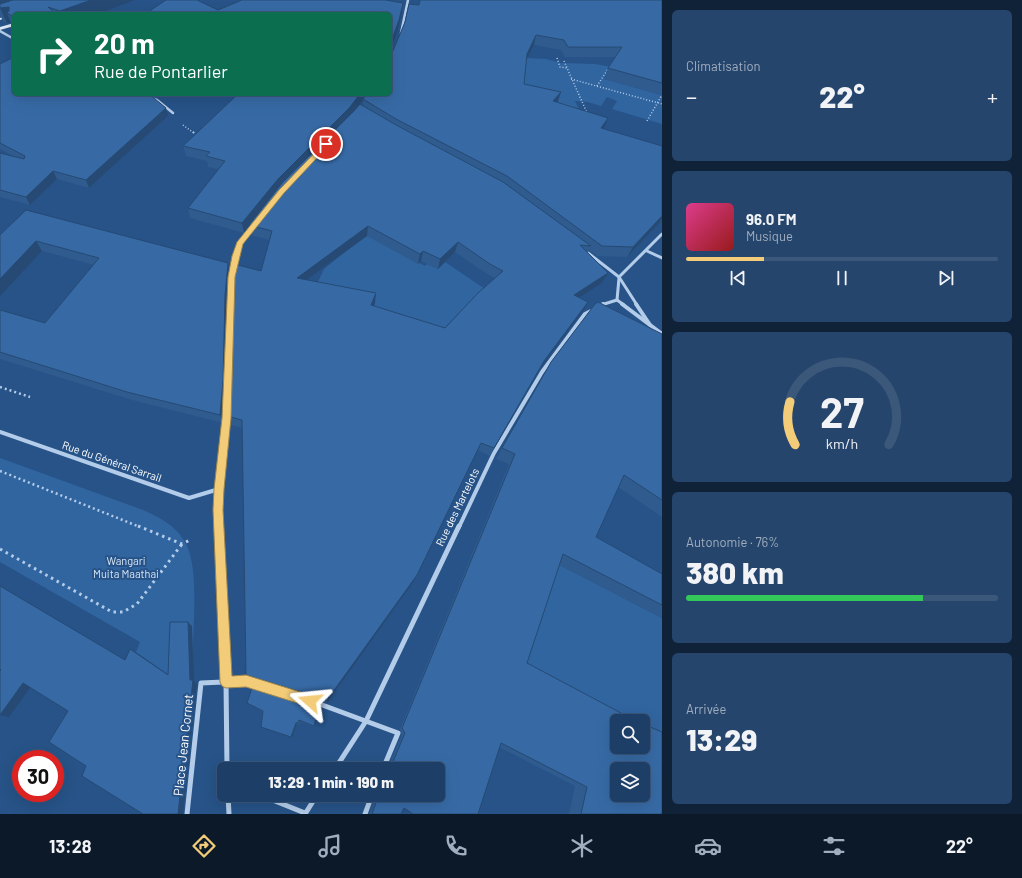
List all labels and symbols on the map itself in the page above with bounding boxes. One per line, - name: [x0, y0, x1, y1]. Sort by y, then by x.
- pin: [309, 127, 343, 161]
- street label: Rue du Général Sarrail: [61, 438, 163, 484]
- street label: Rue des Martelots: [433, 466, 481, 548]
- park label: Wangari Muita Maathai: [93, 554, 159, 580]
- position arrow: [289, 680, 331, 722]
- street label: Place Jean Cornet: [170, 693, 196, 797]
- speed limit sign: 30: [12, 750, 64, 802]

